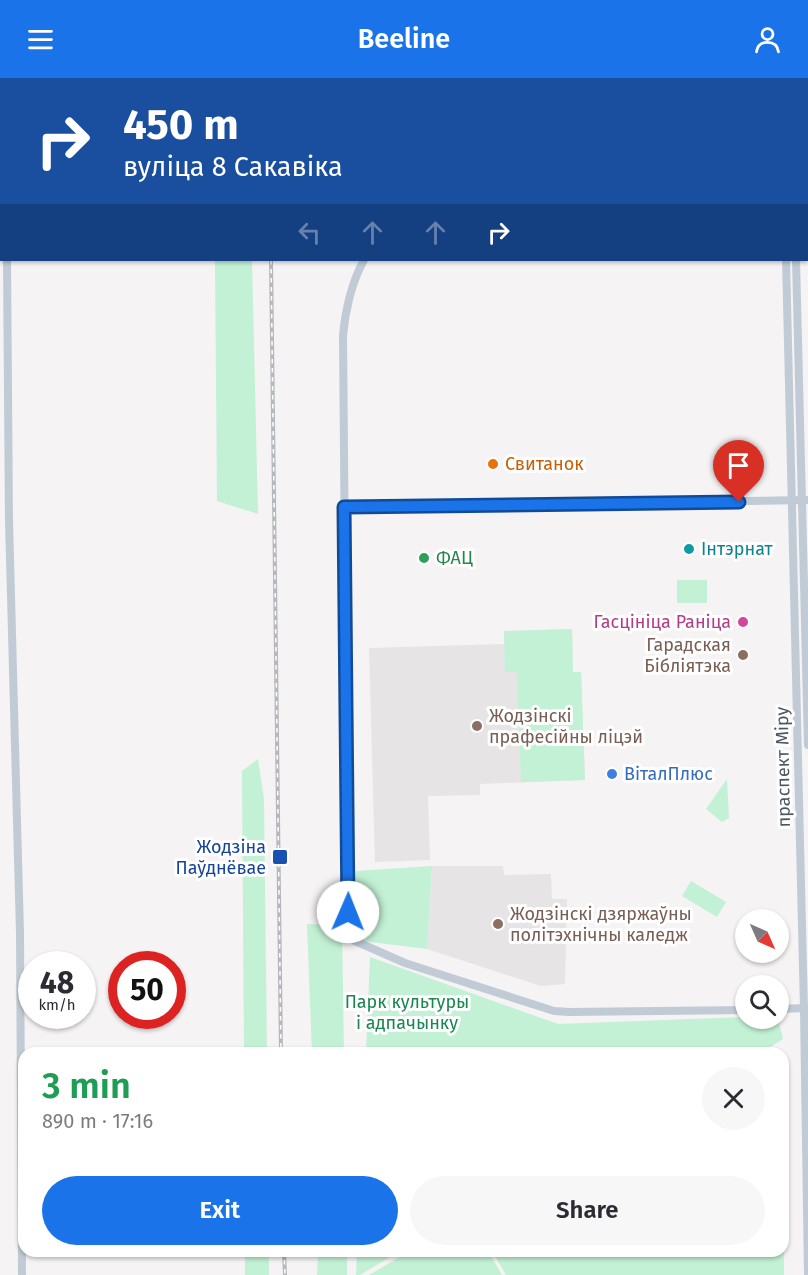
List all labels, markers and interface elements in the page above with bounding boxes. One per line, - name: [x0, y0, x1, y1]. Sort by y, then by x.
- icon: menu: [24, 23, 57, 56]
- text: Beeline: [358, 23, 450, 55]
- icon: person: [751, 23, 784, 56]
- text: 450 m: [123, 100, 239, 150]
- icon: right: [24, 102, 102, 180]
- text: вуліца 8 Сакавіка: [123, 151, 343, 183]
- icon: left: [293, 216, 326, 249]
- icon: ahead: [356, 216, 389, 249]
- icon: ahead: [419, 216, 452, 249]
- icon: right: [482, 216, 515, 249]
- pin: [713, 440, 764, 502]
- icon: arrive: [722, 449, 755, 482]
- place label: Свитанок: [505, 453, 584, 475]
- marker: Свитанок: [486, 457, 500, 471]
- place label: Інтэрнат: [701, 538, 774, 560]
- marker: Інтэрнат: [682, 542, 696, 556]
- place label: ФАЦ: [436, 547, 473, 569]
- marker: ФАЦ: [417, 551, 431, 565]
- place label: Гасцініца Раніца: [593, 611, 731, 633]
- marker: Гасцініца Раніца: [736, 615, 750, 629]
- place label: Гарадская Бібліятэка: [644, 634, 731, 677]
- marker: Гарадская Бібліятэка: [736, 648, 750, 662]
- place label: Жодзінскі прафесійны ліцэй: [489, 705, 643, 748]
- street label: праспект Міру: [771, 706, 795, 828]
- marker: Жодзінскі прафесійны ліцэй: [470, 719, 484, 733]
- place label: ВіталПлюс: [624, 763, 713, 785]
- marker: ВіталПлюс: [605, 767, 619, 781]
- place label: Жодзіна Паўднёвае: [176, 836, 266, 879]
- marker: Жодзіна Паўднёвае: [271, 848, 289, 866]
- position arrow: [316, 880, 380, 944]
- place label: Жодзінскі дзяржаўны політэхнічны каледж: [510, 903, 692, 946]
- north arrow: [735, 909, 789, 963]
- map controls: [735, 909, 789, 1029]
- marker: Жодзінскі дзяржаўны політэхнічны каледж: [491, 917, 505, 931]
- speed limit sign: 50: [108, 951, 186, 1029]
- text: 48: [40, 965, 74, 1001]
- button: search: [735, 975, 789, 1029]
- park label: Парк культуры і адпачынку: [345, 991, 469, 1034]
- text: km/h: [38, 996, 76, 1014]
- text: 3 min: [42, 1064, 131, 1108]
- button: close: [702, 1067, 765, 1130]
- text: 890 m · 17:16: [42, 1109, 153, 1133]
- button: Exit: [42, 1176, 398, 1245]
- button: Share: [410, 1176, 765, 1245]

